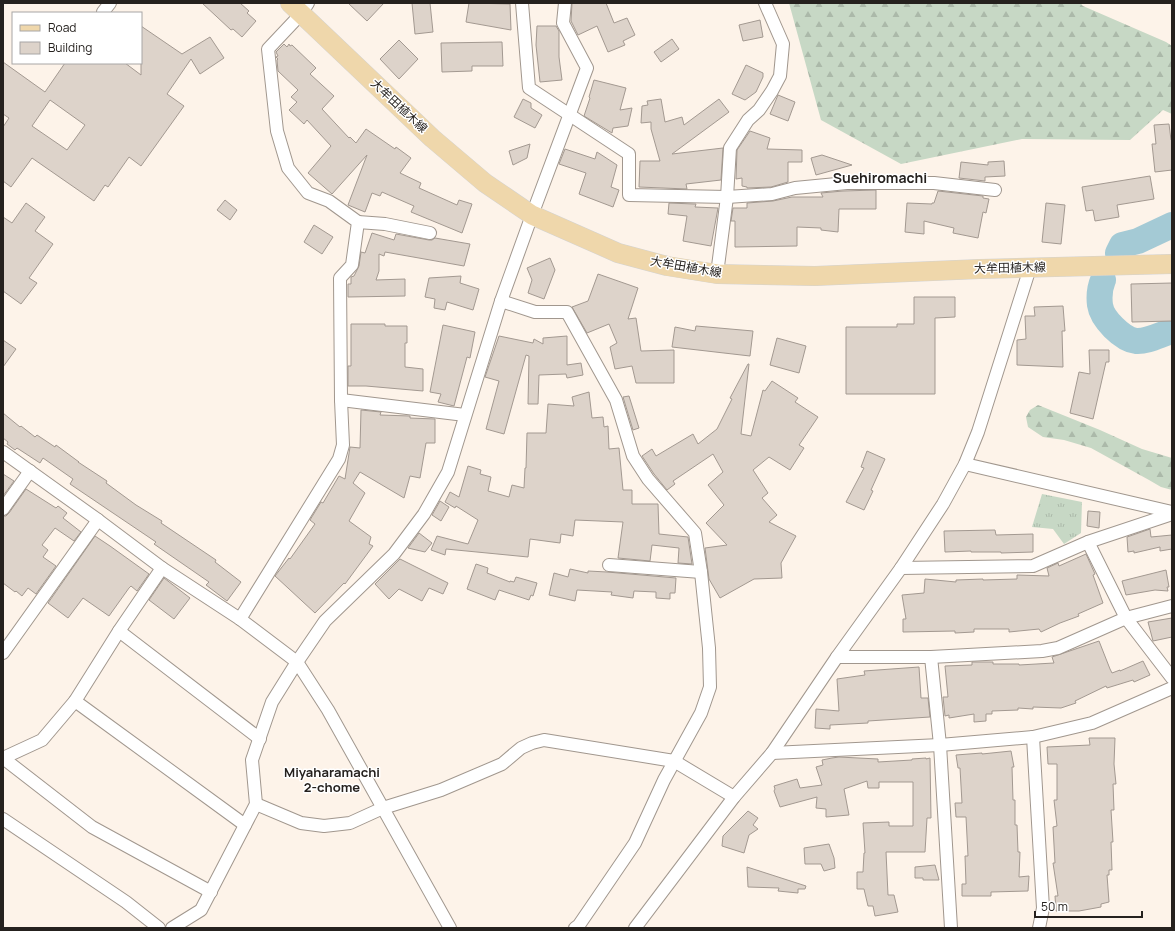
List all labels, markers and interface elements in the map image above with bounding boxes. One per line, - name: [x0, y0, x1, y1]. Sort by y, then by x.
- legend: [12, 12, 142, 64]
- text: Road: [48, 19, 76, 36]
- text: Building: [48, 39, 92, 56]
- street label: 大牟田植木線: [367, 75, 431, 136]
- district label: Suehiromachi: [833, 168, 927, 187]
- street label: 大牟田植木線: [649, 252, 723, 281]
- street label: 大牟田植木線: [974, 258, 1046, 277]
- district label: Miyaharamachi 2-chome: [284, 763, 380, 796]
- scale bar: [1035, 893, 1142, 919]
- text: 50 m: [1041, 898, 1068, 915]

